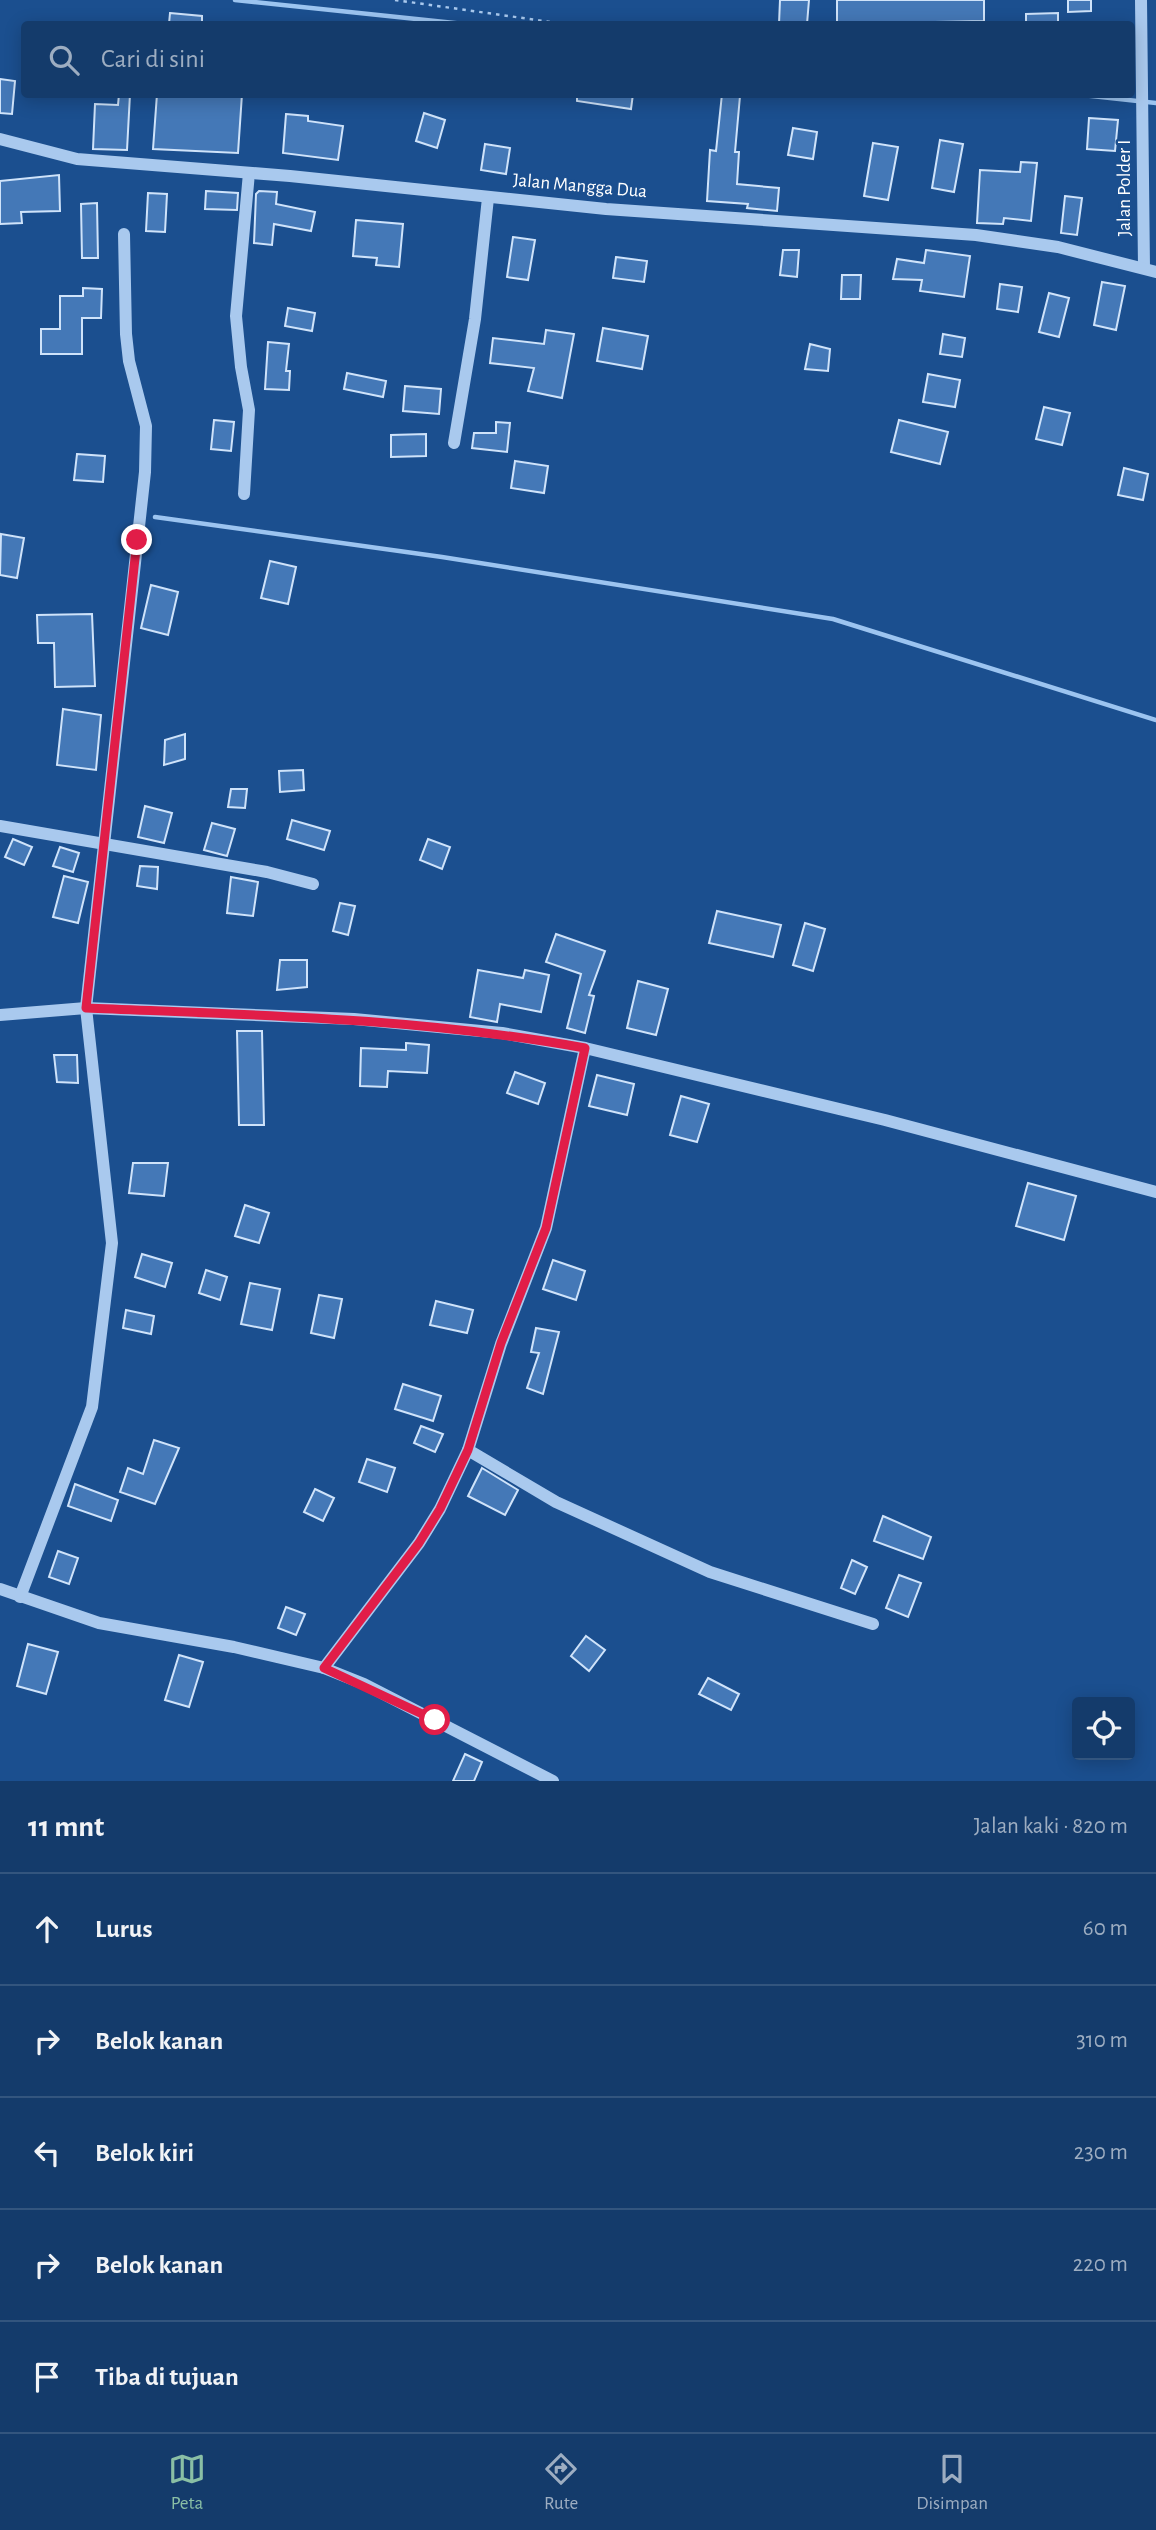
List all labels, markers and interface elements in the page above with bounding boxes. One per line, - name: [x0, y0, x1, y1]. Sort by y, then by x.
- search box: [21, 21, 1135, 98]
- icon: search: [45, 41, 83, 79]
- text: Cari di sini: [101, 46, 205, 72]
- street label: Jalan Polder I: [1115, 140, 1134, 236]
- street label: Jalan Mangga Dua: [512, 171, 648, 201]
- route end: [121, 524, 152, 555]
- map controls: [1072, 1697, 1135, 1760]
- button: locate: [1072, 1697, 1135, 1760]
- route start: [419, 1704, 450, 1735]
- text: 11 mnt: [28, 1812, 104, 1842]
- text: Jalan kaki · 820 m: [974, 1815, 1128, 1838]
- icon: ahead: [28, 1910, 66, 1948]
- text: Lurus: [95, 1916, 152, 1942]
- text: 60 m: [1083, 1917, 1128, 1940]
- icon: right: [28, 2022, 66, 2060]
- text: Belok kanan: [95, 2028, 223, 2054]
- text: 310 m: [1076, 2029, 1128, 2052]
- icon: left: [28, 2134, 66, 2172]
- text: Belok kiri: [95, 2140, 194, 2166]
- text: 230 m: [1074, 2141, 1128, 2164]
- icon: right: [28, 2246, 66, 2284]
- text: Belok kanan: [95, 2252, 223, 2278]
- text: 220 m: [1073, 2253, 1128, 2276]
- icon: arrive: [28, 2358, 66, 2396]
- text: Tiba di tujuan: [95, 2364, 239, 2390]
- tab: Peta: [168, 2450, 206, 2515]
- tab: Rute: [542, 2450, 580, 2515]
- tab: Disimpan: [916, 2450, 988, 2515]

